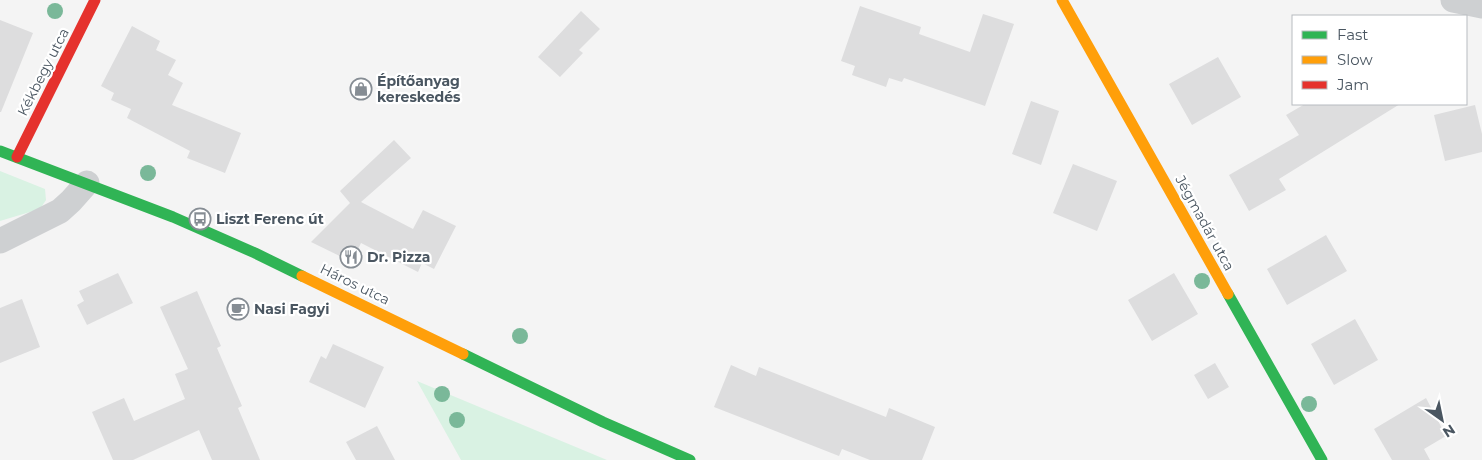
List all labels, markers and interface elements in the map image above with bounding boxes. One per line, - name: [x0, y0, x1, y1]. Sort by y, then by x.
- legend: [1292, 15, 1467, 105]
- street label: Kékbegy utca: [13, 25, 73, 119]
- text: Fast: [1337, 25, 1368, 44]
- text: Slow: [1337, 50, 1373, 69]
- place label: Építőanyag kereskedés: [377, 72, 461, 106]
- text: Jam: [1336, 75, 1369, 94]
- shop icon: Építőanyag kereskedés: [349, 77, 373, 101]
- street label: Jégmadár utca: [1171, 171, 1239, 274]
- bus stop icon: Liszt Ferenc út: [188, 207, 212, 231]
- place label: Liszt Ferenc út: [216, 210, 324, 228]
- restaurant icon: Dr. Pizza: [339, 245, 363, 269]
- place label: Dr. Pizza: [367, 248, 430, 266]
- street label: Háros utca: [317, 259, 393, 309]
- cafe icon: Nasi Fagyi: [226, 297, 250, 321]
- place label: Nasi Fagyi: [254, 300, 329, 318]
- north arrow: [1417, 395, 1467, 445]
- text: N: [1439, 420, 1459, 442]

